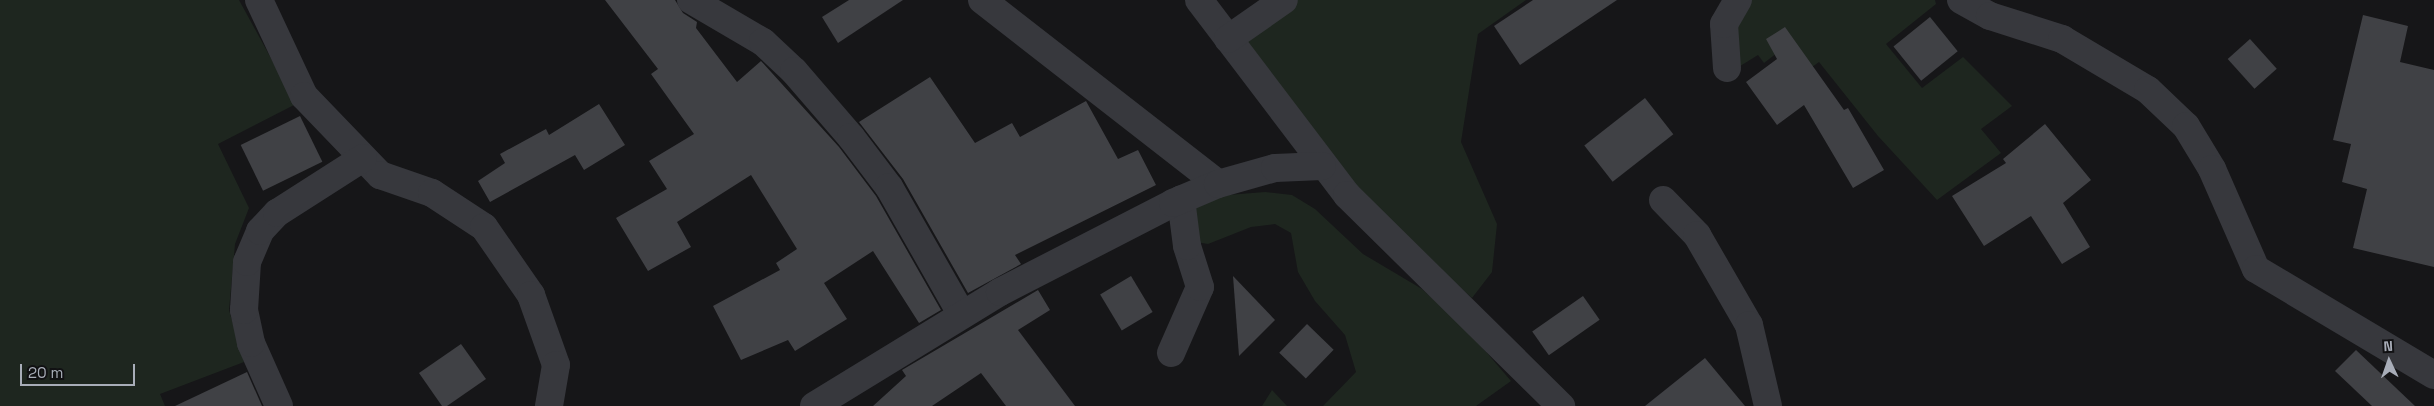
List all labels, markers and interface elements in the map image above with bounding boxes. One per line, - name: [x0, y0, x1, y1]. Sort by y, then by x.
- north arrow: [2364, 336, 2414, 386]
- text: N: [2383, 337, 2393, 355]
- scale bar: [22, 354, 138, 386]
- text: 20 m: [28, 363, 63, 382]

